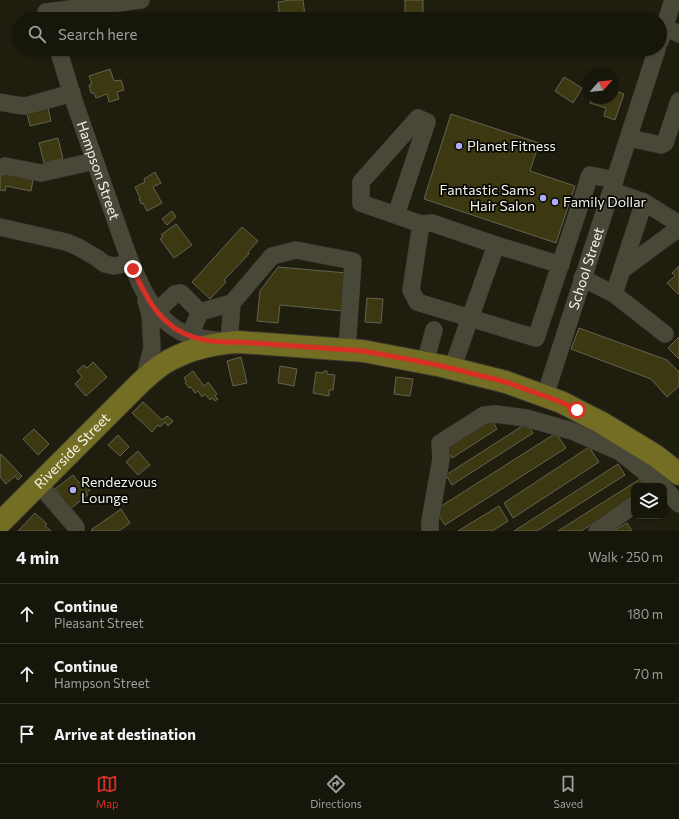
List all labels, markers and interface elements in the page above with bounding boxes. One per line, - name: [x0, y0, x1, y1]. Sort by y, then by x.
- search box: [12, 12, 667, 56]
- icon: search: [26, 23, 48, 45]
- text: Search here: [58, 25, 137, 43]
- north arrow: [583, 68, 619, 104]
- street label: Hampson Street: [74, 119, 124, 222]
- place label: Planet Fitness: [467, 137, 556, 154]
- marker: Planet Fitness: [454, 141, 464, 151]
- place label: Fantastic Sams Hair Salon: [439, 181, 535, 214]
- marker: Fantastic Sams Hair Salon: [538, 193, 548, 203]
- place label: Family Dollar: [563, 193, 646, 210]
- marker: Family Dollar: [550, 197, 560, 207]
- street label: School Street: [564, 225, 607, 312]
- route end: [124, 260, 142, 278]
- route start: [568, 401, 586, 419]
- street label: Riverside Street: [30, 409, 113, 492]
- place label: Rendezvous Lounge: [81, 473, 157, 506]
- map controls: [631, 483, 667, 519]
- button: layers: [631, 483, 667, 519]
- marker: Rendezvous Lounge: [68, 485, 78, 495]
- text: 4 min: [16, 547, 59, 568]
- text: Walk · 250 m: [588, 549, 663, 565]
- text: Continue: [54, 597, 118, 615]
- icon: ahead: [16, 603, 38, 625]
- text: 180 m: [627, 606, 663, 622]
- text: Pleasant Street: [54, 615, 144, 631]
- text: Continue: [54, 657, 118, 675]
- icon: ahead: [16, 663, 38, 685]
- text: 70 m: [634, 666, 663, 682]
- text: Hampson Street: [54, 675, 150, 691]
- icon: arrive: [16, 723, 38, 745]
- text: Arrive at destination: [54, 725, 196, 743]
- tab: Map: [96, 773, 119, 810]
- tab: Directions: [310, 773, 362, 810]
- tab: Saved: [553, 773, 583, 810]

